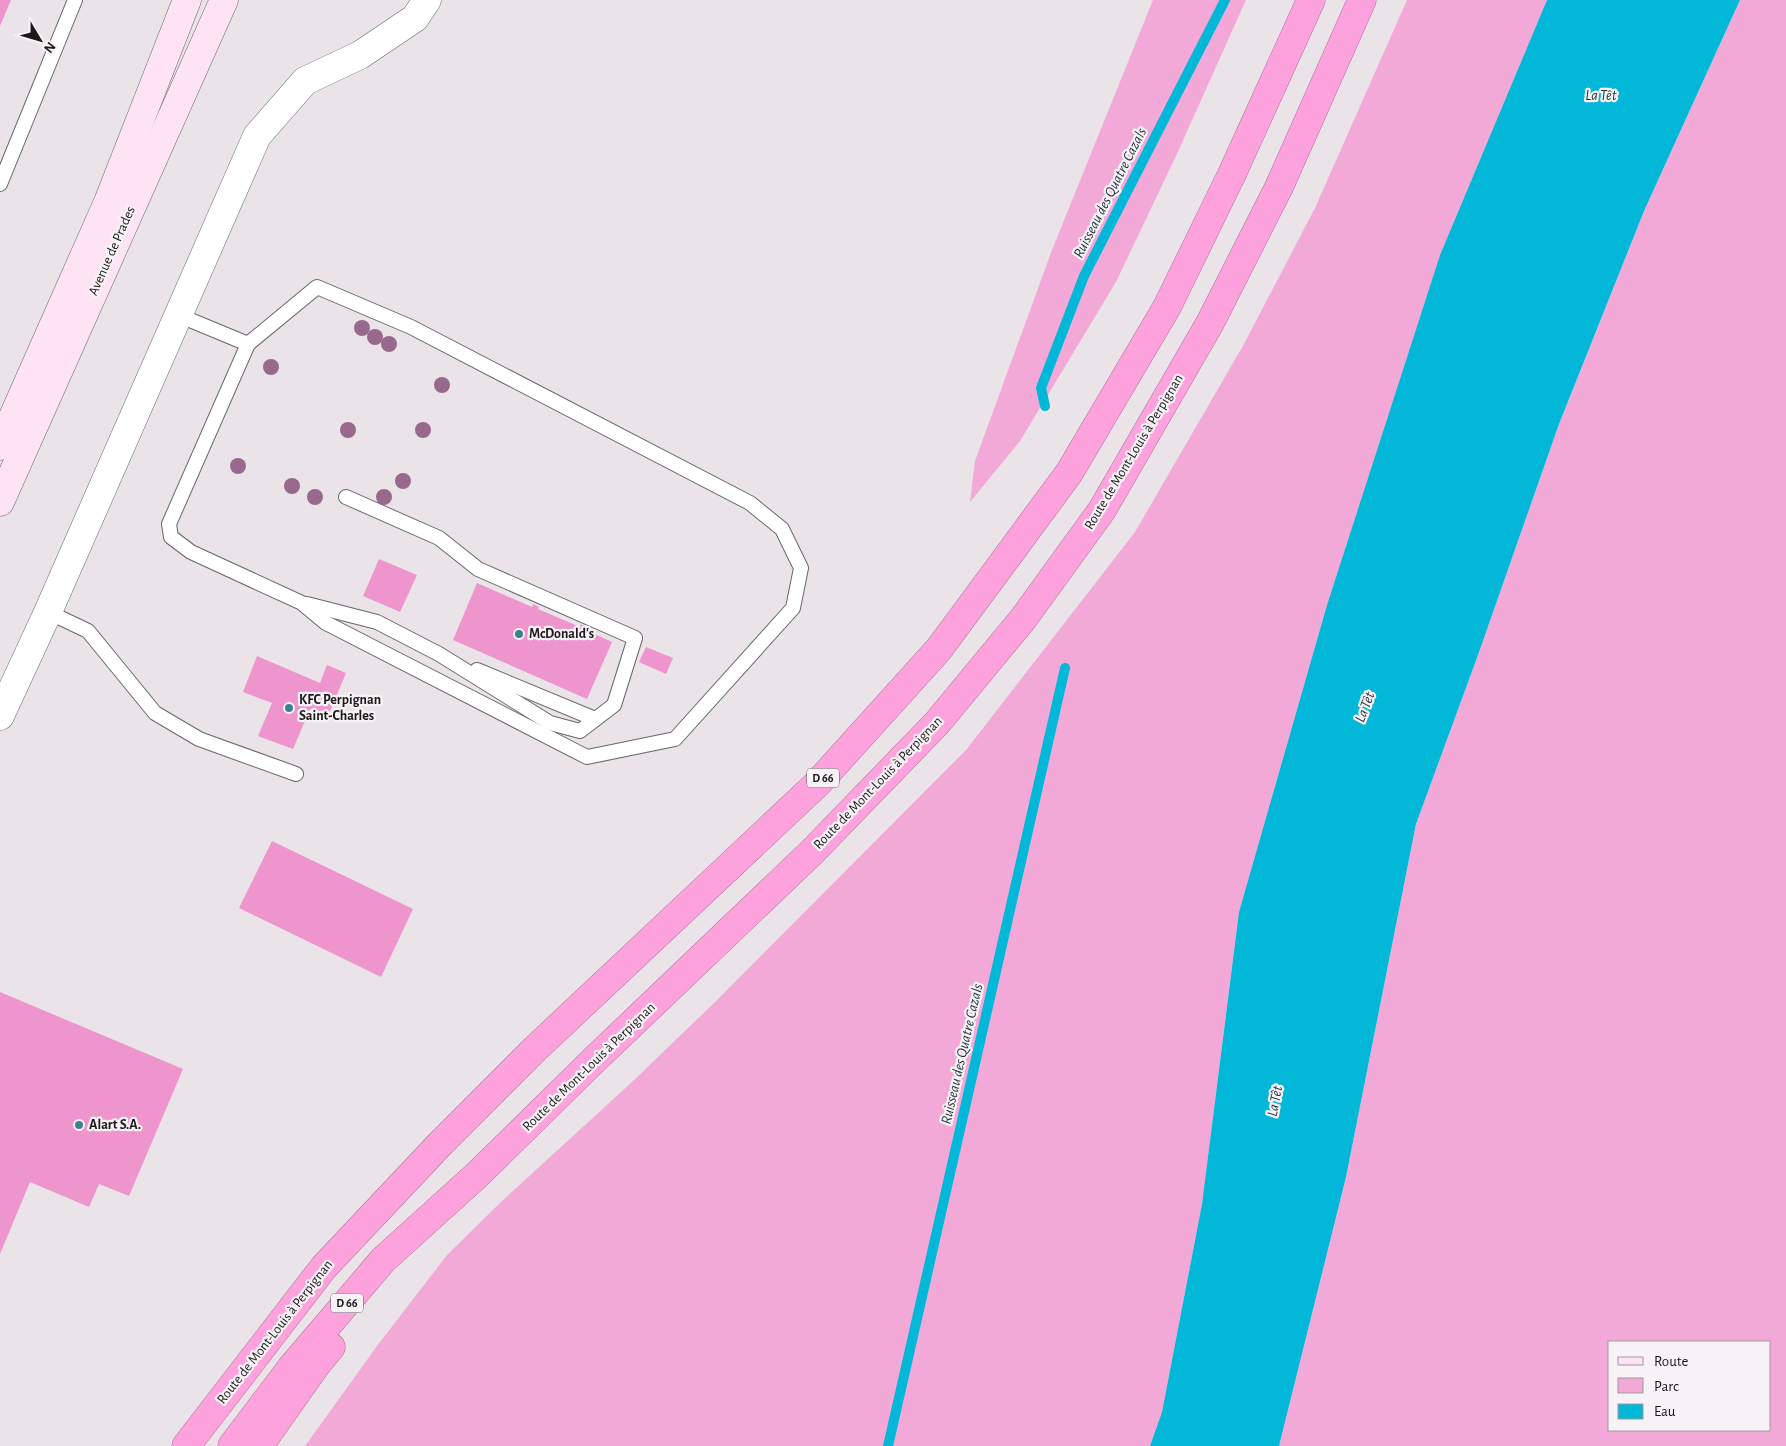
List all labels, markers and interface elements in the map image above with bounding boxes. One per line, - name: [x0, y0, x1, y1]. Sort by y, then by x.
- north arrow: [15, 15, 65, 65]
- text: N: [41, 39, 58, 56]
- water label: La Têt: [1585, 88, 1617, 103]
- water label: Ruisseau des Quatre Cazals: [1071, 125, 1149, 260]
- street label: Avenue de Prades: [86, 204, 138, 298]
- street label: Route de Mont-Louis à Perpignan: [1082, 372, 1186, 532]
- place label: McDonald's: [529, 627, 594, 641]
- marker: McDonald's: [513, 628, 525, 640]
- water label: La Têt: [1352, 690, 1378, 724]
- place label: KFC Perpignan Saint-Charles: [299, 693, 381, 723]
- marker: KFC Perpignan Saint-Charles: [283, 702, 295, 714]
- street label: Route de Mont-Louis à Perpignan: [811, 714, 945, 852]
- road number: D 66: [807, 768, 839, 788]
- water label: Ruisseau des Quatre Cazals: [939, 982, 986, 1126]
- street label: Route de Mont-Louis à Perpignan: [520, 1000, 658, 1134]
- water label: La Têt: [1265, 1084, 1285, 1118]
- place label: Alart S.A.: [89, 1118, 141, 1132]
- marker: Alart S.A.: [73, 1119, 85, 1131]
- street label: Route de Mont-Louis à Perpignan: [215, 1257, 335, 1407]
- road number: D 66: [331, 1294, 363, 1312]
- legend: [1608, 1341, 1771, 1431]
- text: Route: [1654, 1354, 1688, 1369]
- text: Parc: [1654, 1379, 1679, 1394]
- text: Eau: [1654, 1404, 1676, 1419]

